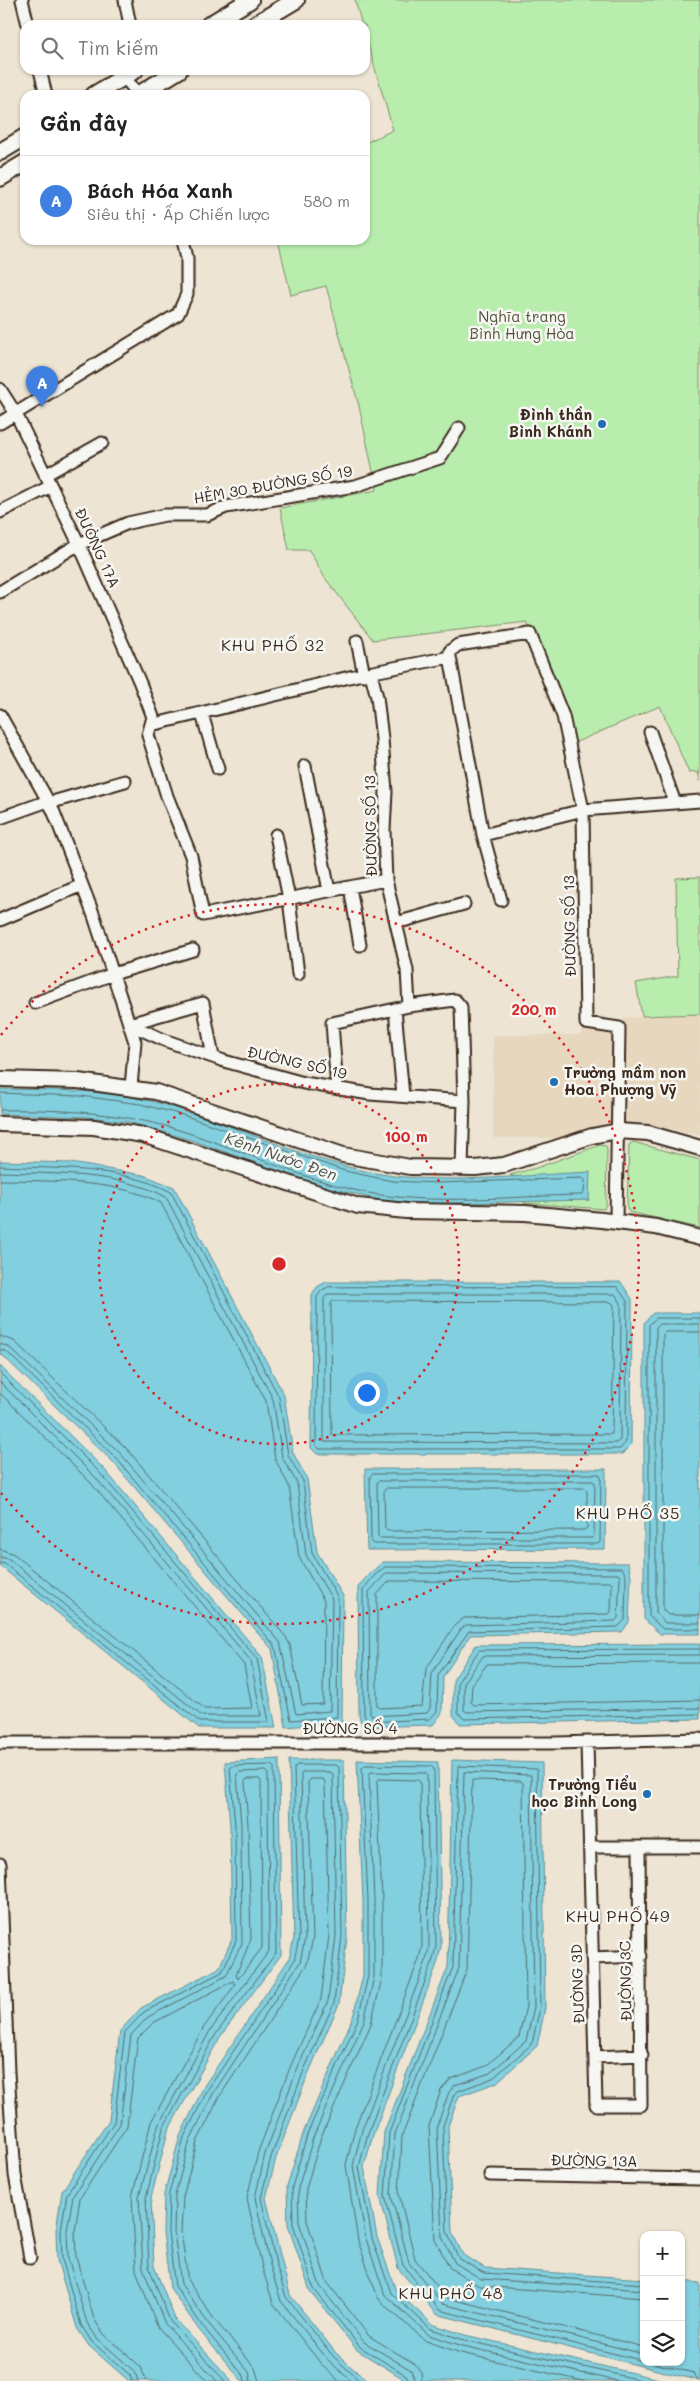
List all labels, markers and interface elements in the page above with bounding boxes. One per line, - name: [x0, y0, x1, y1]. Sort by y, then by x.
- search box: [20, 20, 370, 75]
- icon: search: [38, 34, 66, 62]
- text: Tìm kiếm: [78, 35, 159, 60]
- text: Gần đây: [40, 109, 128, 136]
- text: Bách Hóa Xanh: [87, 178, 233, 203]
- text: A: [50, 190, 62, 211]
- text: 580 m: [303, 190, 350, 211]
- text: Siêu thị · Ấp Chiến lược: [87, 203, 270, 224]
- park label: Nghĩa trang Bình Hưng Hòa: [469, 306, 575, 343]
- pin: A: [26, 366, 58, 407]
- place label: Đình thần Bình Khánh: [509, 404, 592, 441]
- marker: Đình thần Bình Khánh: [596, 418, 608, 430]
- street label: HẺM 30 ĐƯỜNG SỐ 19: [192, 460, 354, 508]
- street label: ĐƯỜNG 17A: [71, 504, 125, 591]
- district label: KHU PHỐ 32: [221, 634, 325, 655]
- street label: ĐƯỜNG SỐ 13: [359, 775, 381, 877]
- street label: ĐƯỜNG SỐ 13: [558, 875, 580, 977]
- text: 200 m: [512, 999, 557, 1019]
- street label: ĐƯỜNG SỐ 19: [245, 1041, 349, 1083]
- place label: Trường mầm non Hoa Phượng Vỹ: [564, 1062, 686, 1099]
- marker: Trường mầm non Hoa Phượng Vỹ: [548, 1076, 560, 1088]
- water label: Kênh Nước Đen: [222, 1126, 340, 1185]
- text: 100 m: [384, 1126, 428, 1146]
- centre of rings: [270, 1255, 288, 1273]
- your location: [354, 1380, 380, 1406]
- district label: KHU PHỐ 35: [576, 1502, 680, 1523]
- street label: ĐƯỜNG SỐ 4: [303, 1718, 398, 1738]
- place label: Trường Tiểu học Bình Long: [531, 1774, 637, 1811]
- marker: Trường Tiểu học Bình Long: [641, 1788, 653, 1800]
- district label: KHU PHỐ 49: [566, 1905, 670, 1926]
- street label: ĐƯỜNG 3C: [614, 1940, 636, 2021]
- street label: ĐƯỜNG 3D: [566, 1944, 588, 2024]
- street label: ĐƯỜNG 13A: [550, 2149, 638, 2171]
- map controls: [640, 2231, 685, 2366]
- button: +: [640, 2231, 685, 2276]
- button: −: [640, 2276, 685, 2321]
- district label: KHU PHỐ 48: [399, 2282, 503, 2303]
- button: layers: [640, 2321, 685, 2366]

